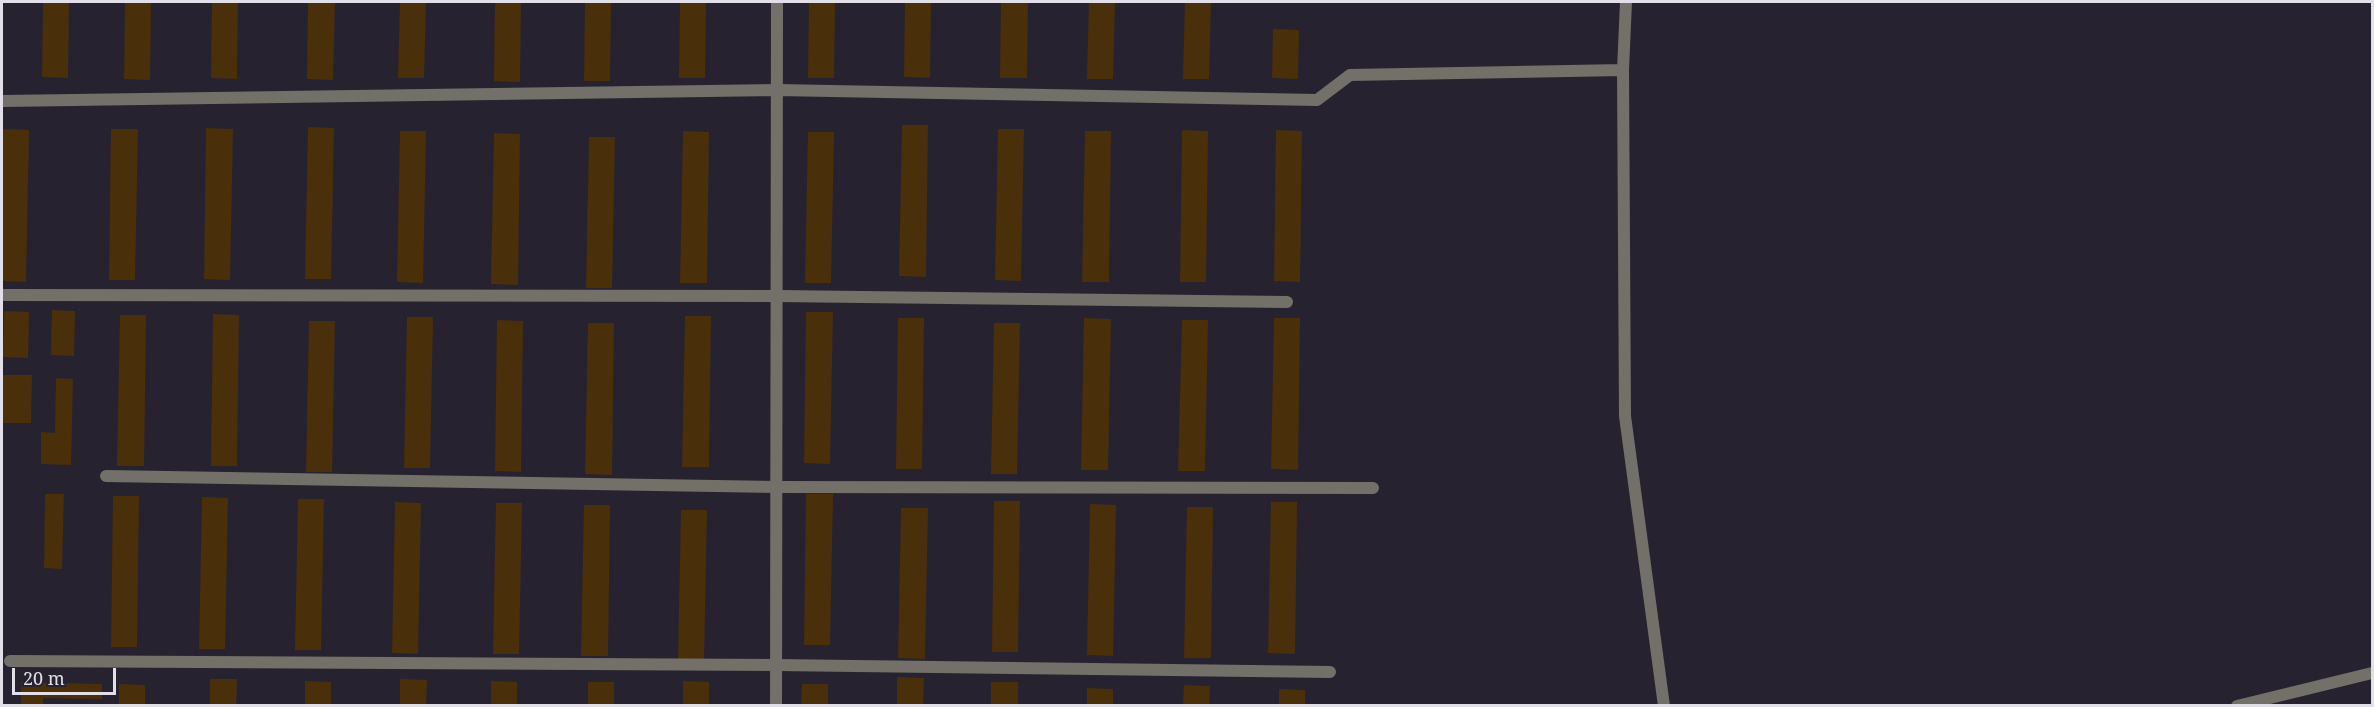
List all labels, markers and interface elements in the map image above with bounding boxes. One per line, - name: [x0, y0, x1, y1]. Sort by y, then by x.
- scale bar: [15, 656, 118, 694]
- text: 20 m: [23, 666, 65, 690]

